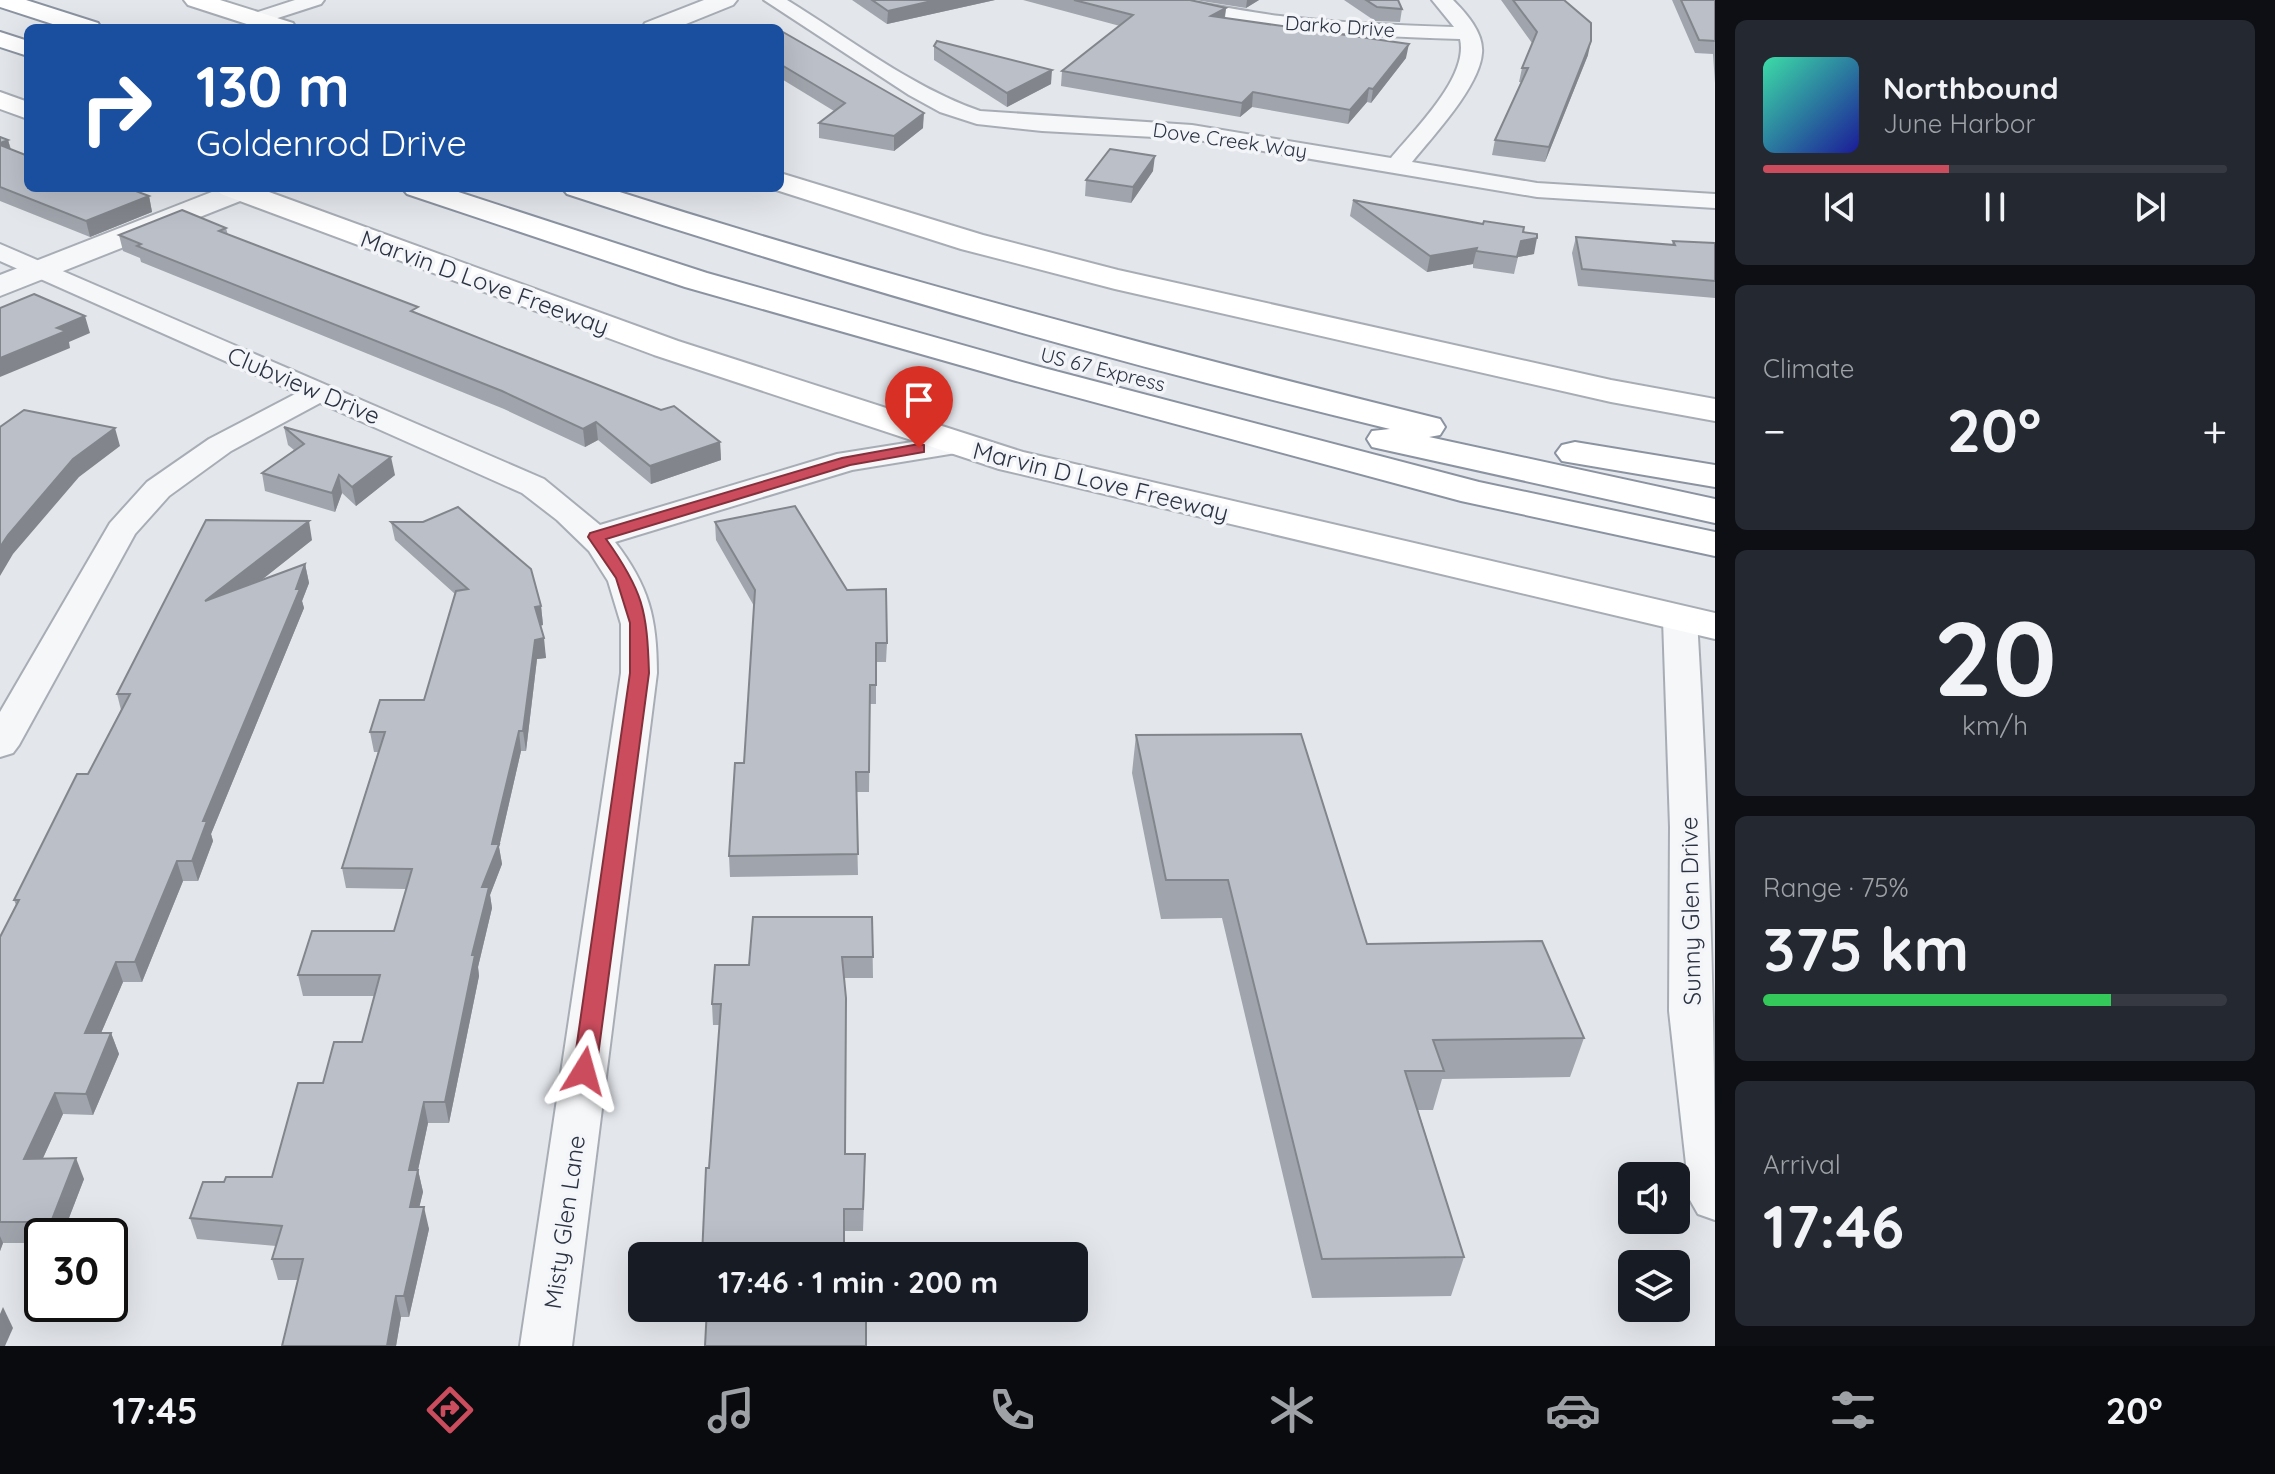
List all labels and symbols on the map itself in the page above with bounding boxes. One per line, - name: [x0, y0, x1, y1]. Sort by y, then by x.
- street label: Darko Drive: [1284, 10, 1396, 42]
- street label: Dove Creek Way: [1151, 117, 1309, 163]
- street label: Marvin D Love Freeway: [357, 223, 613, 341]
- street label: Clubview Drive: [223, 339, 385, 431]
- street label: US 67 Express: [1038, 341, 1168, 397]
- pin: [885, 366, 953, 448]
- street label: Marvin D Love Freeway: [970, 435, 1232, 527]
- street label: Sunny Glen Drive: [1673, 816, 1707, 1006]
- position arrow: [542, 1029, 626, 1113]
- street label: Misty Glen Lane: [537, 1133, 591, 1311]
- speed limit sign: 30: [24, 1218, 128, 1322]

